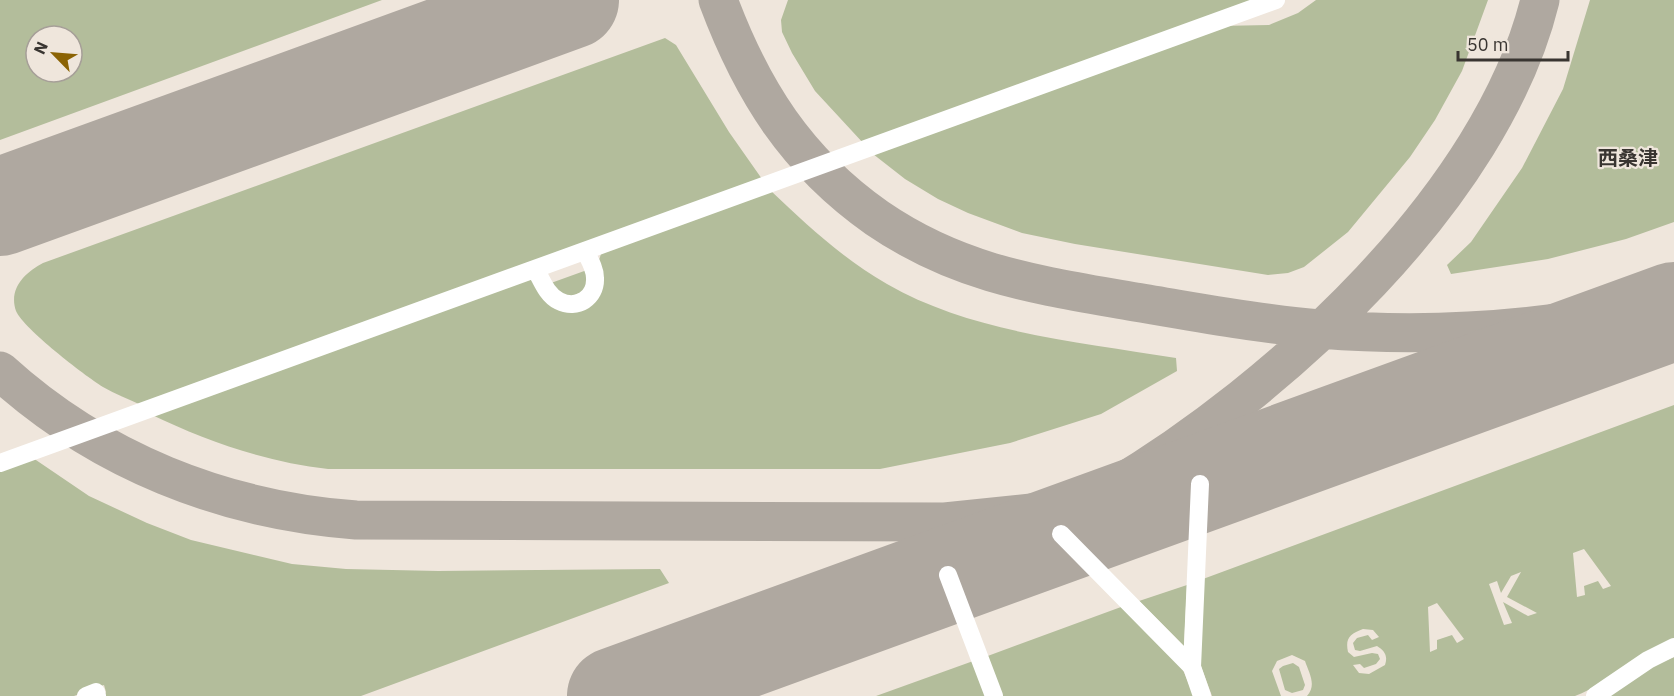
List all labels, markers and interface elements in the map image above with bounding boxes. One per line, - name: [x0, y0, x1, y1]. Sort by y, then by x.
- north arrow: [24, 24, 84, 84]
- scale bar: [1458, 24, 1568, 62]
- text: 50 m: [1467, 33, 1509, 56]
- text: N: [29, 38, 52, 57]
- district label: 西桑津: [1598, 144, 1658, 171]

